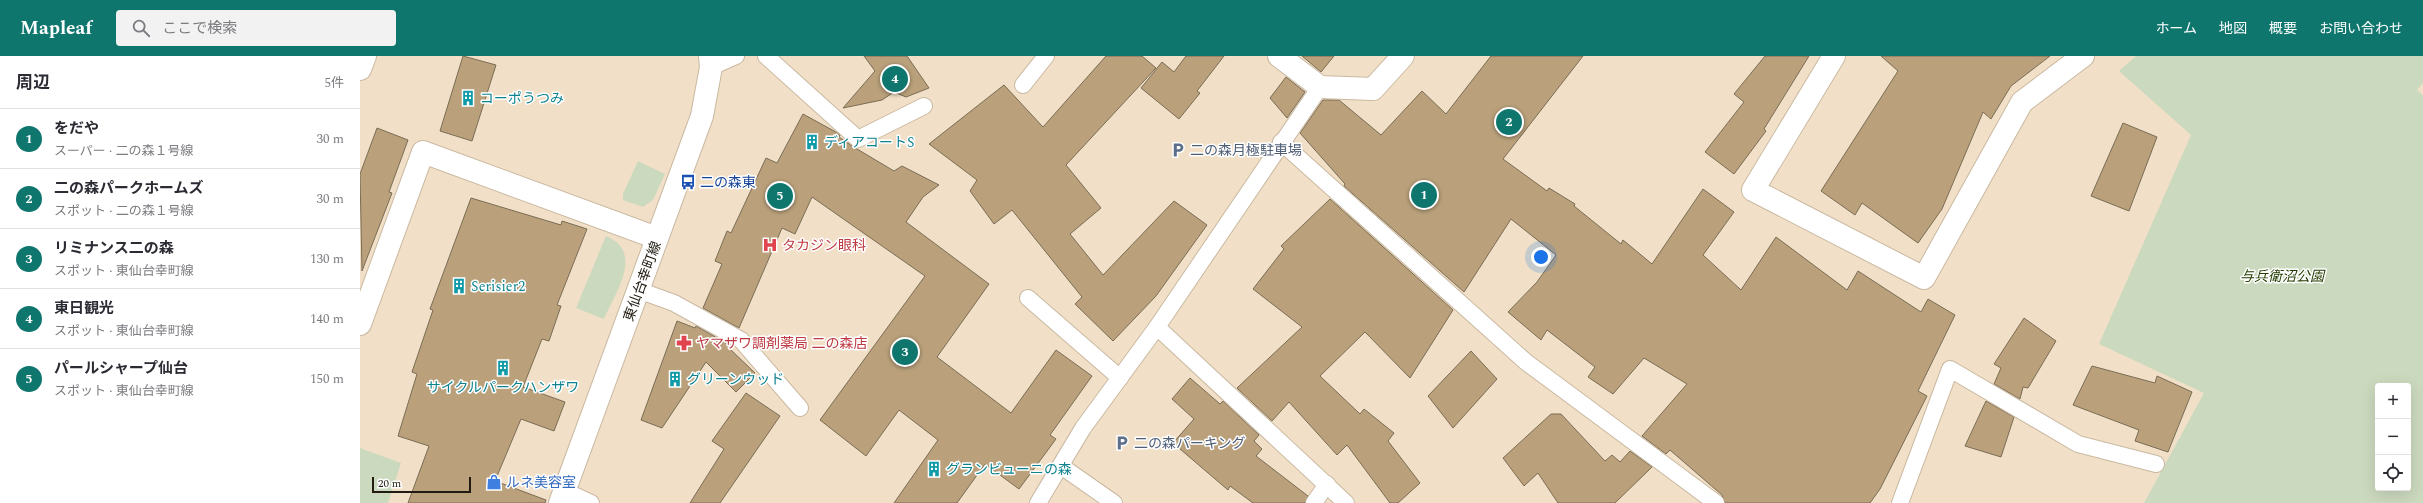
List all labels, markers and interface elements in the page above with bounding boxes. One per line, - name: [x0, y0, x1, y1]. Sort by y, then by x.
- search box: [116, 10, 396, 46]
- text: Mapleaf: [20, 14, 92, 43]
- icon: search: [130, 17, 152, 39]
- text: ここで検索: [162, 17, 237, 40]
- text: ホーム: [2155, 18, 2197, 39]
- text: 地図: [2219, 18, 2247, 39]
- text: 概要: [2269, 18, 2297, 39]
- text: お問い合わせ: [2319, 18, 2403, 39]
- pin: 4: [882, 64, 908, 94]
- text: 周辺: [16, 70, 50, 96]
- text: 5件: [324, 73, 344, 93]
- place label: コーポうつみ: [480, 88, 564, 109]
- building icon: コーポうつみ: [459, 89, 477, 107]
- pin: 2: [1496, 107, 1522, 137]
- text: をだや: [54, 117, 99, 140]
- text: 1: [25, 129, 33, 149]
- text: 30 m: [317, 129, 344, 149]
- place label: ディアコートS: [824, 132, 914, 153]
- building icon: ディアコートS: [803, 133, 821, 151]
- place label: 二の森月極駐車場: [1190, 140, 1302, 161]
- text: スーパー · 二の森１号線: [54, 141, 194, 161]
- parking icon: 二の森月極駐車場: [1169, 141, 1187, 159]
- place label: 二の森東: [700, 172, 756, 193]
- bus stop icon: 二の森東: [679, 173, 697, 191]
- text: 二の森パークホームズ: [54, 177, 204, 200]
- pin: 1: [1411, 180, 1437, 210]
- pin: 5: [767, 181, 793, 211]
- text: 2: [25, 189, 33, 209]
- text: 30 m: [317, 189, 344, 209]
- text: スポット · 二の森１号線: [54, 201, 194, 221]
- place label: タカジン眼科: [782, 235, 866, 256]
- hospital icon: タカジン眼科: [761, 236, 779, 254]
- text: リミナンス二の森: [54, 237, 174, 260]
- street label: 東仙台幸町線: [618, 238, 667, 324]
- your location: [1531, 247, 1551, 267]
- text: 3: [25, 249, 33, 269]
- text: 130 m: [310, 249, 344, 269]
- text: スポット · 東仙台幸町線: [54, 261, 194, 281]
- park label: 与兵衛沼公園: [2240, 266, 2326, 287]
- place label: Serisier2: [471, 276, 525, 297]
- building icon: Serisier2: [450, 277, 468, 295]
- text: 東日観光: [54, 297, 114, 320]
- text: 4: [25, 309, 33, 329]
- text: 140 m: [310, 309, 344, 329]
- text: スポット · 東仙台幸町線: [54, 321, 194, 341]
- place label: ヤマザワ調剤薬局 二の森店: [696, 333, 868, 354]
- pharmacy icon: ヤマザワ調剤薬局 二の森店: [675, 334, 693, 352]
- pin: 3: [892, 337, 918, 367]
- text: パールシャープ仙台: [54, 357, 188, 380]
- building icon: サイクルパークハンザワ: [494, 359, 512, 377]
- text: 5: [25, 369, 33, 389]
- text: 150 m: [310, 369, 344, 389]
- place label: グリーンウッド: [687, 369, 784, 390]
- building icon: グリーンウッド: [666, 370, 684, 388]
- place label: サイクルパークハンザワ: [427, 377, 579, 398]
- text: スポット · 東仙台幸町線: [54, 381, 194, 401]
- map controls: [2375, 383, 2411, 491]
- button: +: [2375, 383, 2411, 419]
- button: −: [2375, 419, 2411, 455]
- place label: 二の森パーキング: [1134, 433, 1246, 454]
- parking icon: 二の森パーキング: [1113, 434, 1131, 452]
- button: locate: [2375, 455, 2411, 491]
- place label: グランビューニの森: [946, 459, 1072, 480]
- building icon: グランビューニの森: [925, 460, 943, 478]
- place label: ルネ美容室: [506, 472, 576, 493]
- shop icon: ルネ美容室: [485, 473, 503, 491]
- scale bar: [372, 475, 471, 494]
- text: 20 m: [378, 475, 401, 492]

